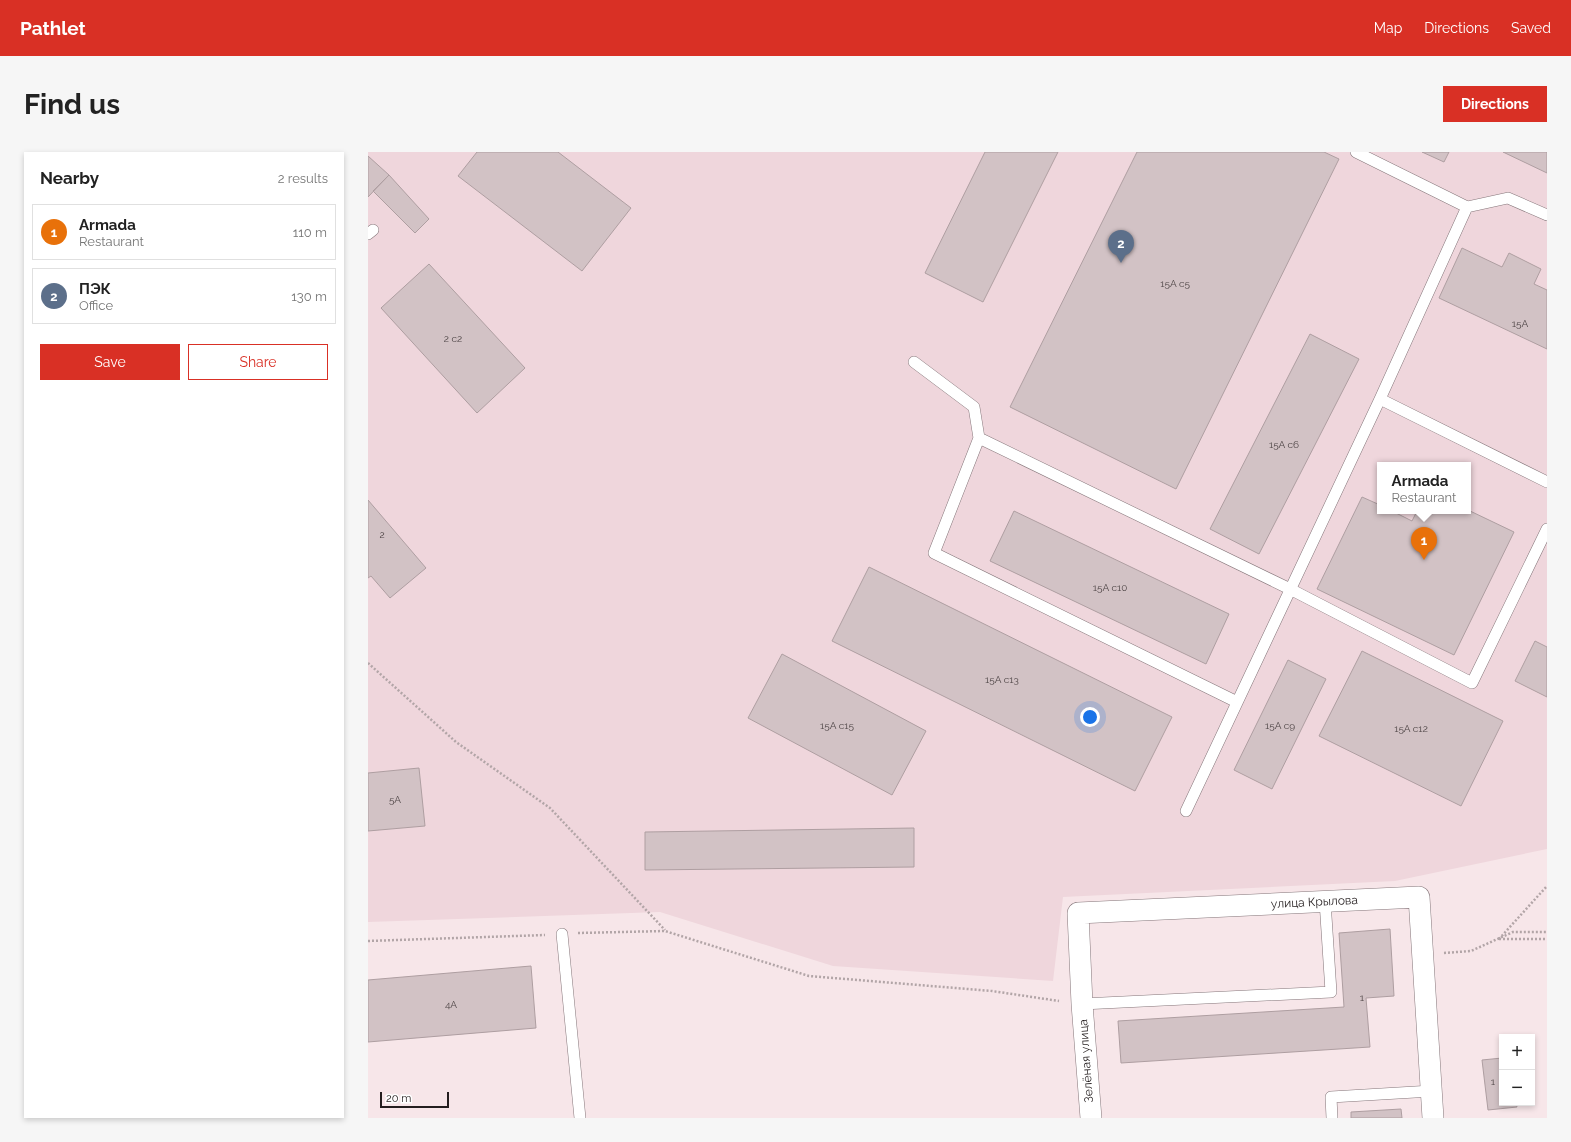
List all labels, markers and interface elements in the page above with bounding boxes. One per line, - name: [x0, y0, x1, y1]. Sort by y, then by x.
- text: Pathlet: [20, 17, 86, 39]
- text: Map: [1374, 20, 1402, 36]
- text: Directions: [1424, 20, 1489, 36]
- text: Saved: [1511, 20, 1551, 36]
- button: Directions: [1443, 86, 1547, 122]
- text: Find us: [24, 88, 120, 121]
- text: Nearby: [40, 168, 99, 188]
- text: 2 results: [278, 171, 328, 186]
- text: Armada: [79, 216, 136, 234]
- text: 1: [51, 225, 57, 240]
- text: 110 m: [293, 225, 327, 240]
- pin: 2: [1108, 230, 1134, 263]
- text: Restaurant: [79, 234, 144, 249]
- house number: 15А с5: [1160, 278, 1190, 289]
- text: ПЭК: [79, 280, 111, 298]
- text: 2: [50, 289, 58, 304]
- text: 130 m: [291, 289, 327, 304]
- text: Office: [79, 298, 113, 313]
- house number: 15А: [1512, 318, 1528, 329]
- house number: 2 с2: [444, 333, 462, 344]
- button: Save: [40, 344, 180, 380]
- button: Share: [188, 344, 328, 380]
- house number: 15А с6: [1269, 439, 1299, 450]
- popup: [1377, 462, 1471, 514]
- text: Armada: [1392, 472, 1448, 490]
- text: Restaurant: [1392, 490, 1456, 505]
- pin: 1: [1411, 527, 1437, 560]
- house number: 2: [379, 529, 385, 540]
- house number: 15А с10: [1093, 582, 1127, 593]
- house number: 15А с13: [985, 674, 1019, 685]
- your location: [1080, 707, 1100, 727]
- house number: 15А с15: [820, 720, 855, 731]
- house number: 15А с9: [1265, 720, 1295, 731]
- house number: 15А с12: [1394, 723, 1428, 734]
- house number: 5А: [389, 794, 401, 805]
- street label: улица Крылова: [1270, 893, 1358, 911]
- house number: 1: [1360, 992, 1365, 1003]
- house number: 4А: [445, 999, 457, 1010]
- street label: Зелёная улица: [1076, 1019, 1096, 1103]
- map controls: [1499, 1034, 1535, 1106]
- button: +: [1499, 1034, 1535, 1070]
- button: −: [1499, 1070, 1535, 1106]
- house number: 1: [1491, 1076, 1496, 1087]
- scale bar: [380, 1090, 449, 1109]
- text: 20 m: [386, 1092, 411, 1105]

